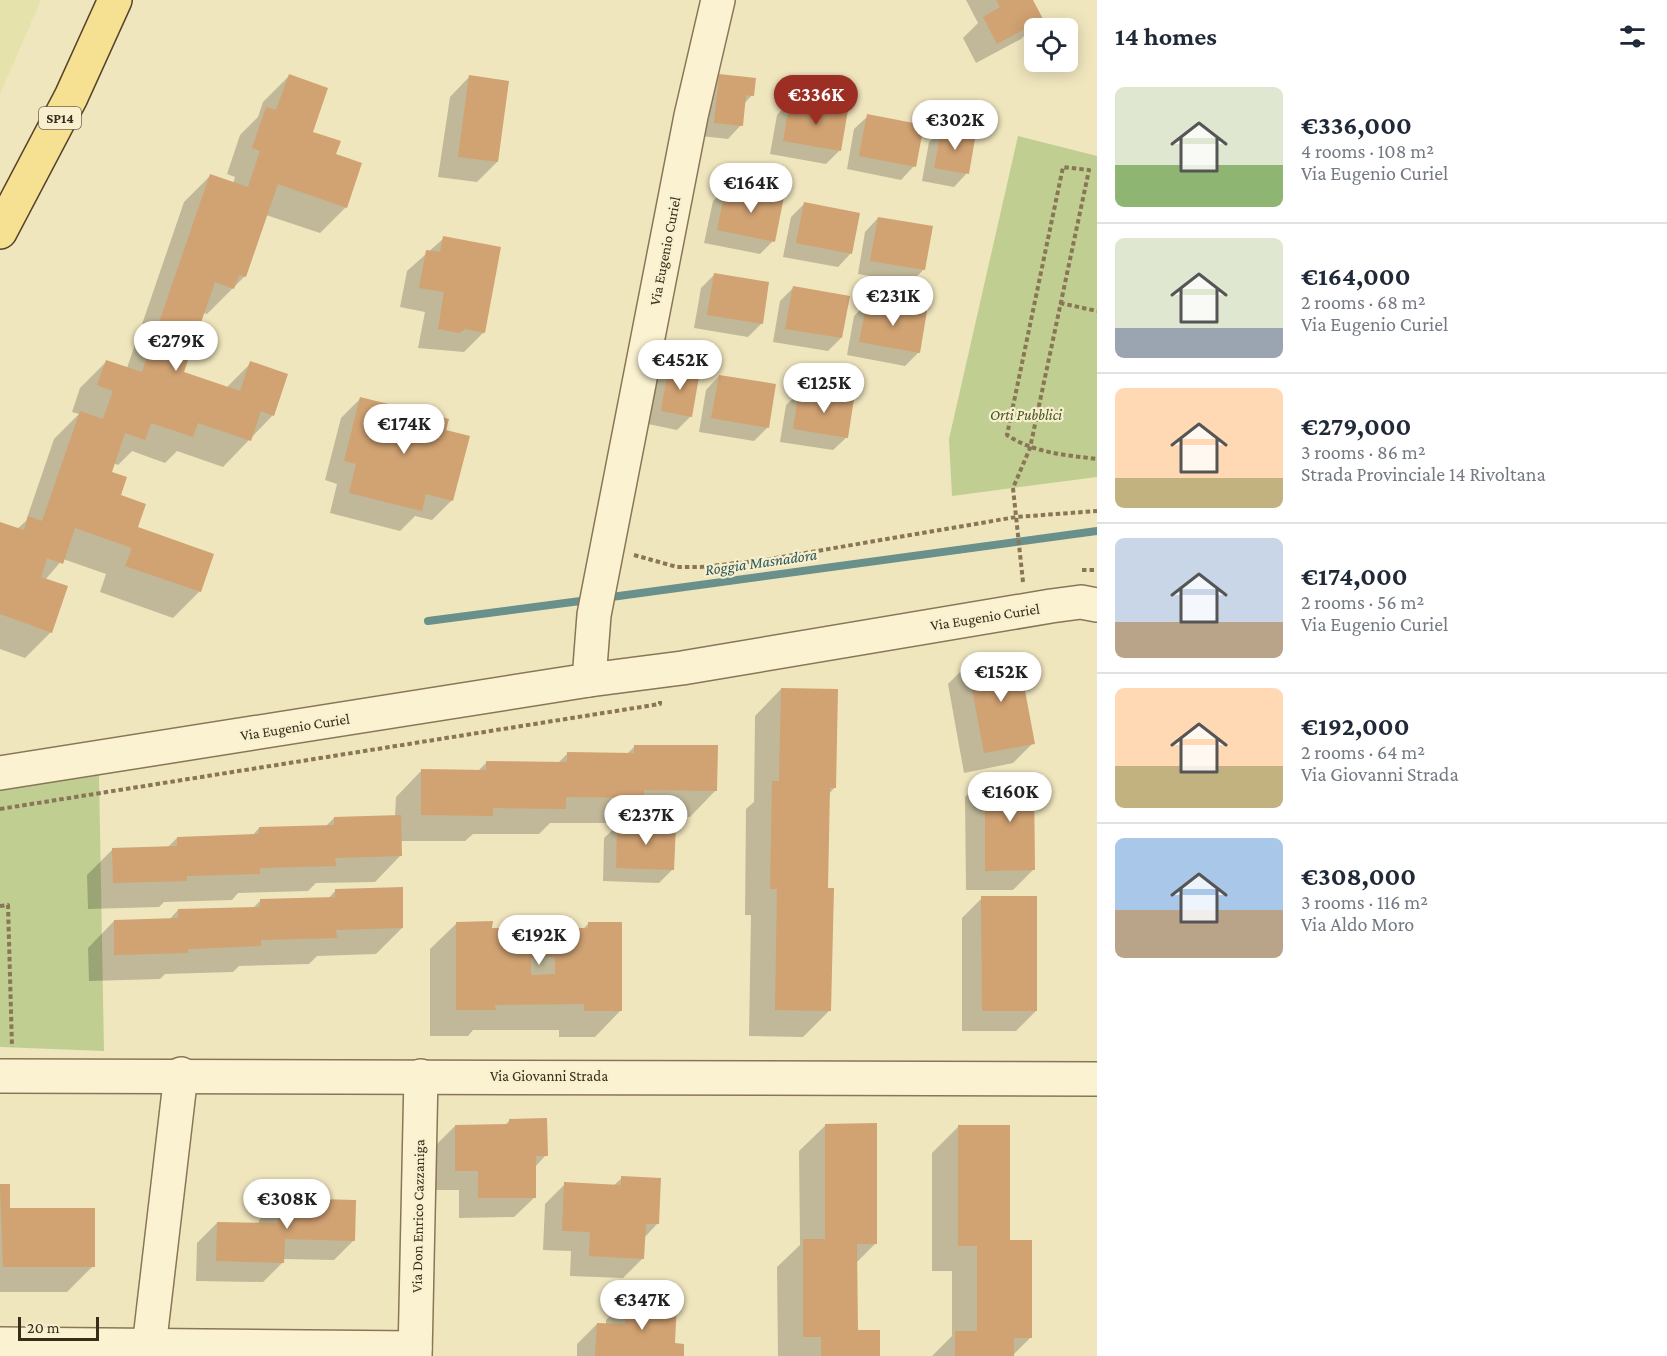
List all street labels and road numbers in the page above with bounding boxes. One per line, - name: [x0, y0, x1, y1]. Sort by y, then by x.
- road number: SP14: [39, 107, 81, 129]
- street label: Via Eugenio Curiel: [647, 195, 684, 307]
- street label: Via Eugenio Curiel: [929, 600, 1041, 635]
- street label: Via Eugenio Curiel: [239, 710, 351, 745]
- street label: Via Giovanni Strada: [490, 1068, 608, 1084]
- street label: Via Don Enrico Cazzaniga: [409, 1139, 428, 1293]

